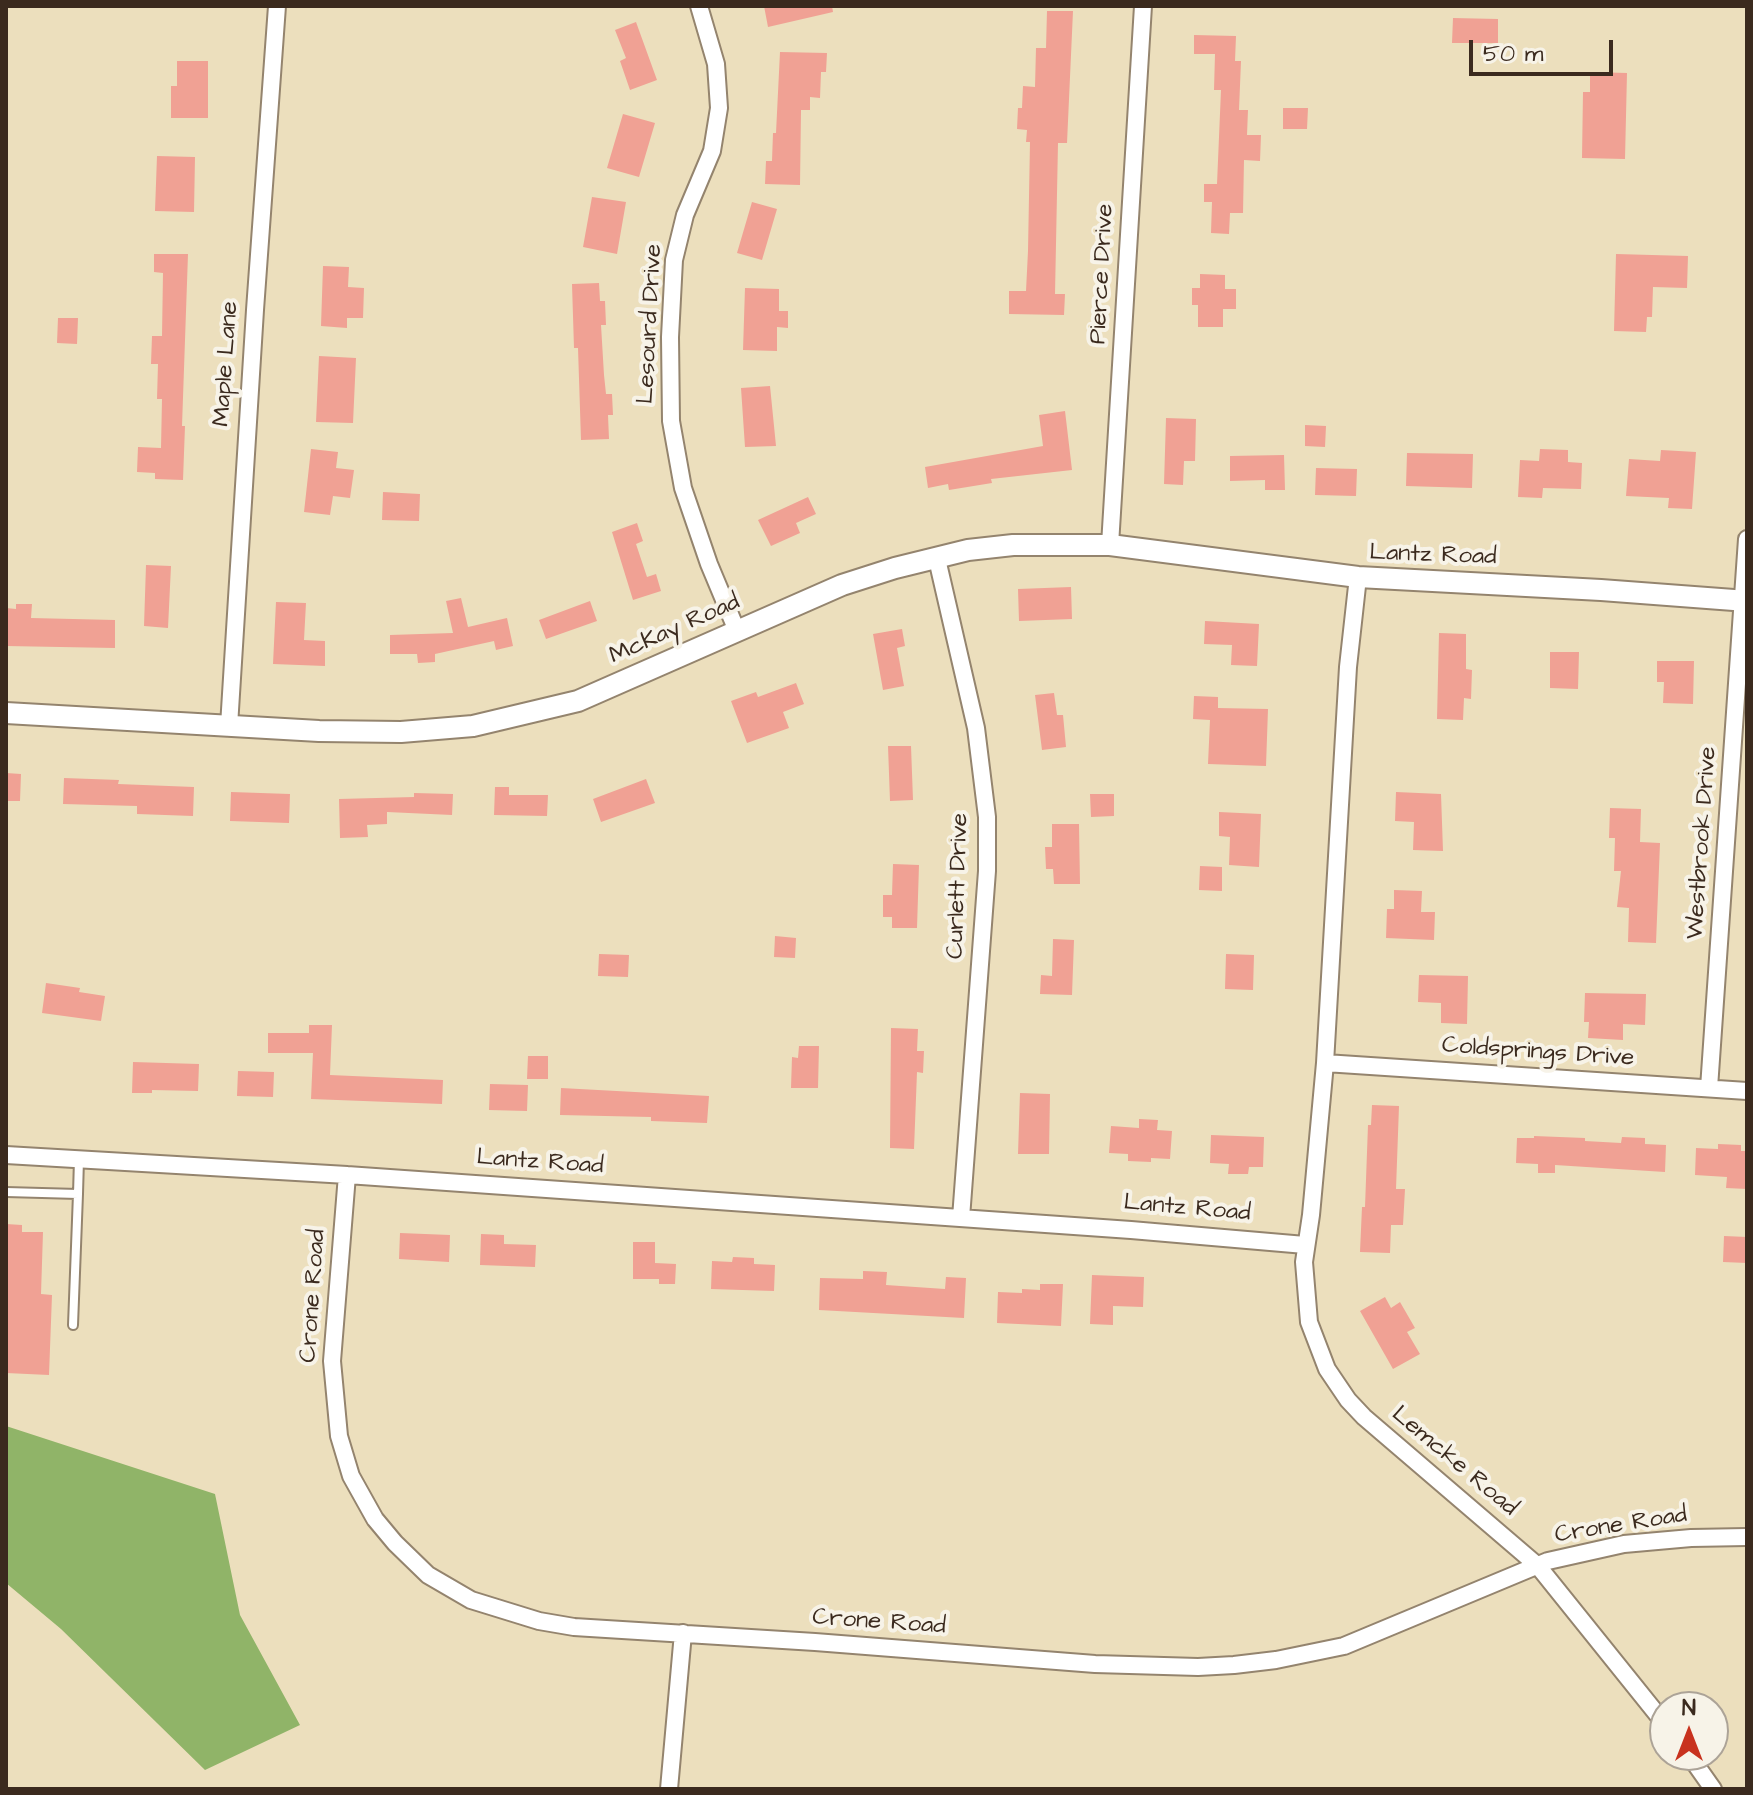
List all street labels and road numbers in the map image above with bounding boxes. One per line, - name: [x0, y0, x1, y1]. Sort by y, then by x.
- street label: Pierce Drive: [1085, 203, 1121, 345]
- street label: Lesourd Drive: [632, 243, 670, 405]
- street label: Maple Lane: [208, 300, 246, 428]
- street label: Lantz Road: [1369, 539, 1497, 573]
- street label: McKay Road: [605, 588, 745, 672]
- street label: Westbrook Drive: [1682, 746, 1724, 940]
- street label: Curlett Drive: [942, 813, 976, 959]
- street label: Coldsprings Drive: [1441, 1032, 1635, 1074]
- street label: Lantz Road: [476, 1144, 604, 1182]
- street label: Lantz Road: [1122, 1189, 1252, 1229]
- street label: Crone Road: [295, 1228, 333, 1364]
- street label: Lemcke Road: [1385, 1401, 1523, 1523]
- street label: Crone Road: [1553, 1501, 1689, 1551]
- street label: Crone Road: [811, 1604, 947, 1642]

